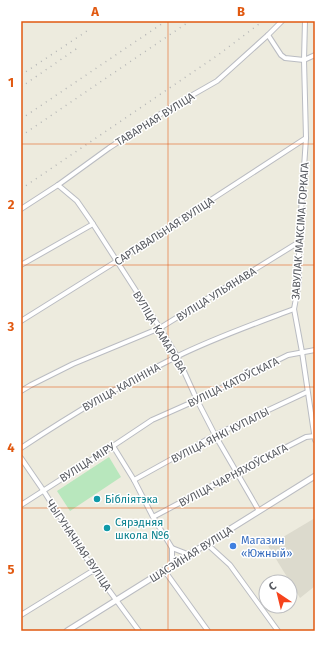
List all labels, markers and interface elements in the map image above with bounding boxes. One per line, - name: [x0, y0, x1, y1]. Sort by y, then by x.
- text: A: [90, 4, 99, 19]
- text: B: [237, 4, 245, 19]
- text: 1: [8, 75, 14, 90]
- street label: ТАВАРНАЯ ВУЛІЦА: [114, 90, 198, 149]
- street label: ЗАВУЛАК МАКСІМА ГОРКАГА: [289, 161, 312, 300]
- street label: САРТАВАЛЬНАЯ ВУЛІЦА: [112, 194, 217, 268]
- text: 2: [8, 197, 15, 212]
- street label: ВУЛІЦА УЛЬЯНАВА: [174, 264, 259, 324]
- street label: ВУЛІЦА КАМАРОВА: [130, 289, 190, 376]
- text: 3: [7, 319, 15, 334]
- street label: ВУЛІЦА КАТОЎСКАГА: [185, 354, 282, 410]
- street label: ВУЛІЦА КАЛІНІНА: [80, 360, 163, 414]
- street label: ВУЛІЦА ЯНКІ КУПАЛЫ: [169, 405, 271, 466]
- text: 4: [7, 440, 15, 455]
- street label: ВУЛІЦА МІРУ: [57, 440, 117, 485]
- street label: ВУЛІЦА ЧАРНЯХОЎСКАГА: [176, 440, 291, 510]
- place label: Бібліятэка: [105, 493, 158, 506]
- marker: Бібліятэка: [92, 494, 102, 504]
- street label: ЧЫГУНАЧНАЯ ВУЛІЦА: [43, 497, 114, 594]
- place label: Сярэдняя школа №6: [115, 516, 169, 542]
- marker: Сярэдняя школа №6: [102, 523, 112, 533]
- street label: ШАСЭЙНАЯ ВУЛІЦА: [147, 523, 236, 585]
- place label: Магазин «Южный»: [241, 534, 292, 560]
- marker: Магазин «Южный»: [228, 541, 238, 551]
- text: 5: [8, 562, 15, 577]
- north arrow: [258, 574, 298, 614]
- text: С: [266, 579, 279, 593]

